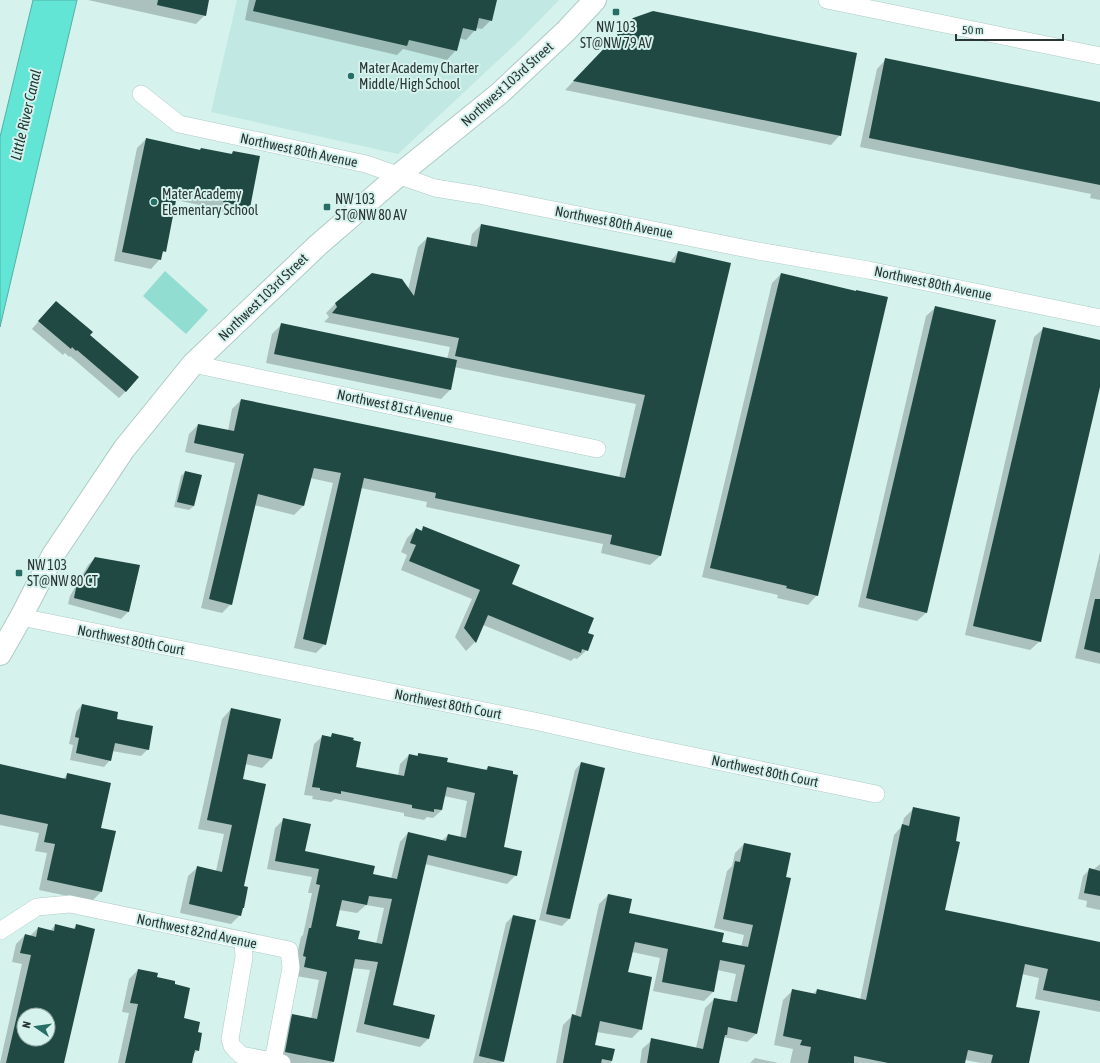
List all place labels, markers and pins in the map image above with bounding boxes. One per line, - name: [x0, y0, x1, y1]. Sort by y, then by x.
- marker: NW 103 ST@NW 79 AV: [611, 7, 621, 17]
- place label: NW 103 ST@NW 79 AV: [580, 19, 652, 51]
- place label: Mater Academy Charter Middle/High School: [359, 60, 479, 92]
- marker: Mater Academy Charter Middle/High School: [346, 71, 356, 81]
- place label: Mater Academy Elementary School: [162, 186, 258, 218]
- place label: NW 103 ST@NW 80 AV: [335, 191, 407, 223]
- marker: Mater Academy Elementary School: [149, 197, 159, 207]
- marker: NW 103 ST@NW 80 AV: [322, 202, 332, 212]
- place label: NW 103 ST@NW 80 CT: [27, 557, 98, 589]
- marker: NW 103 ST@NW 80 CT: [14, 568, 24, 578]

